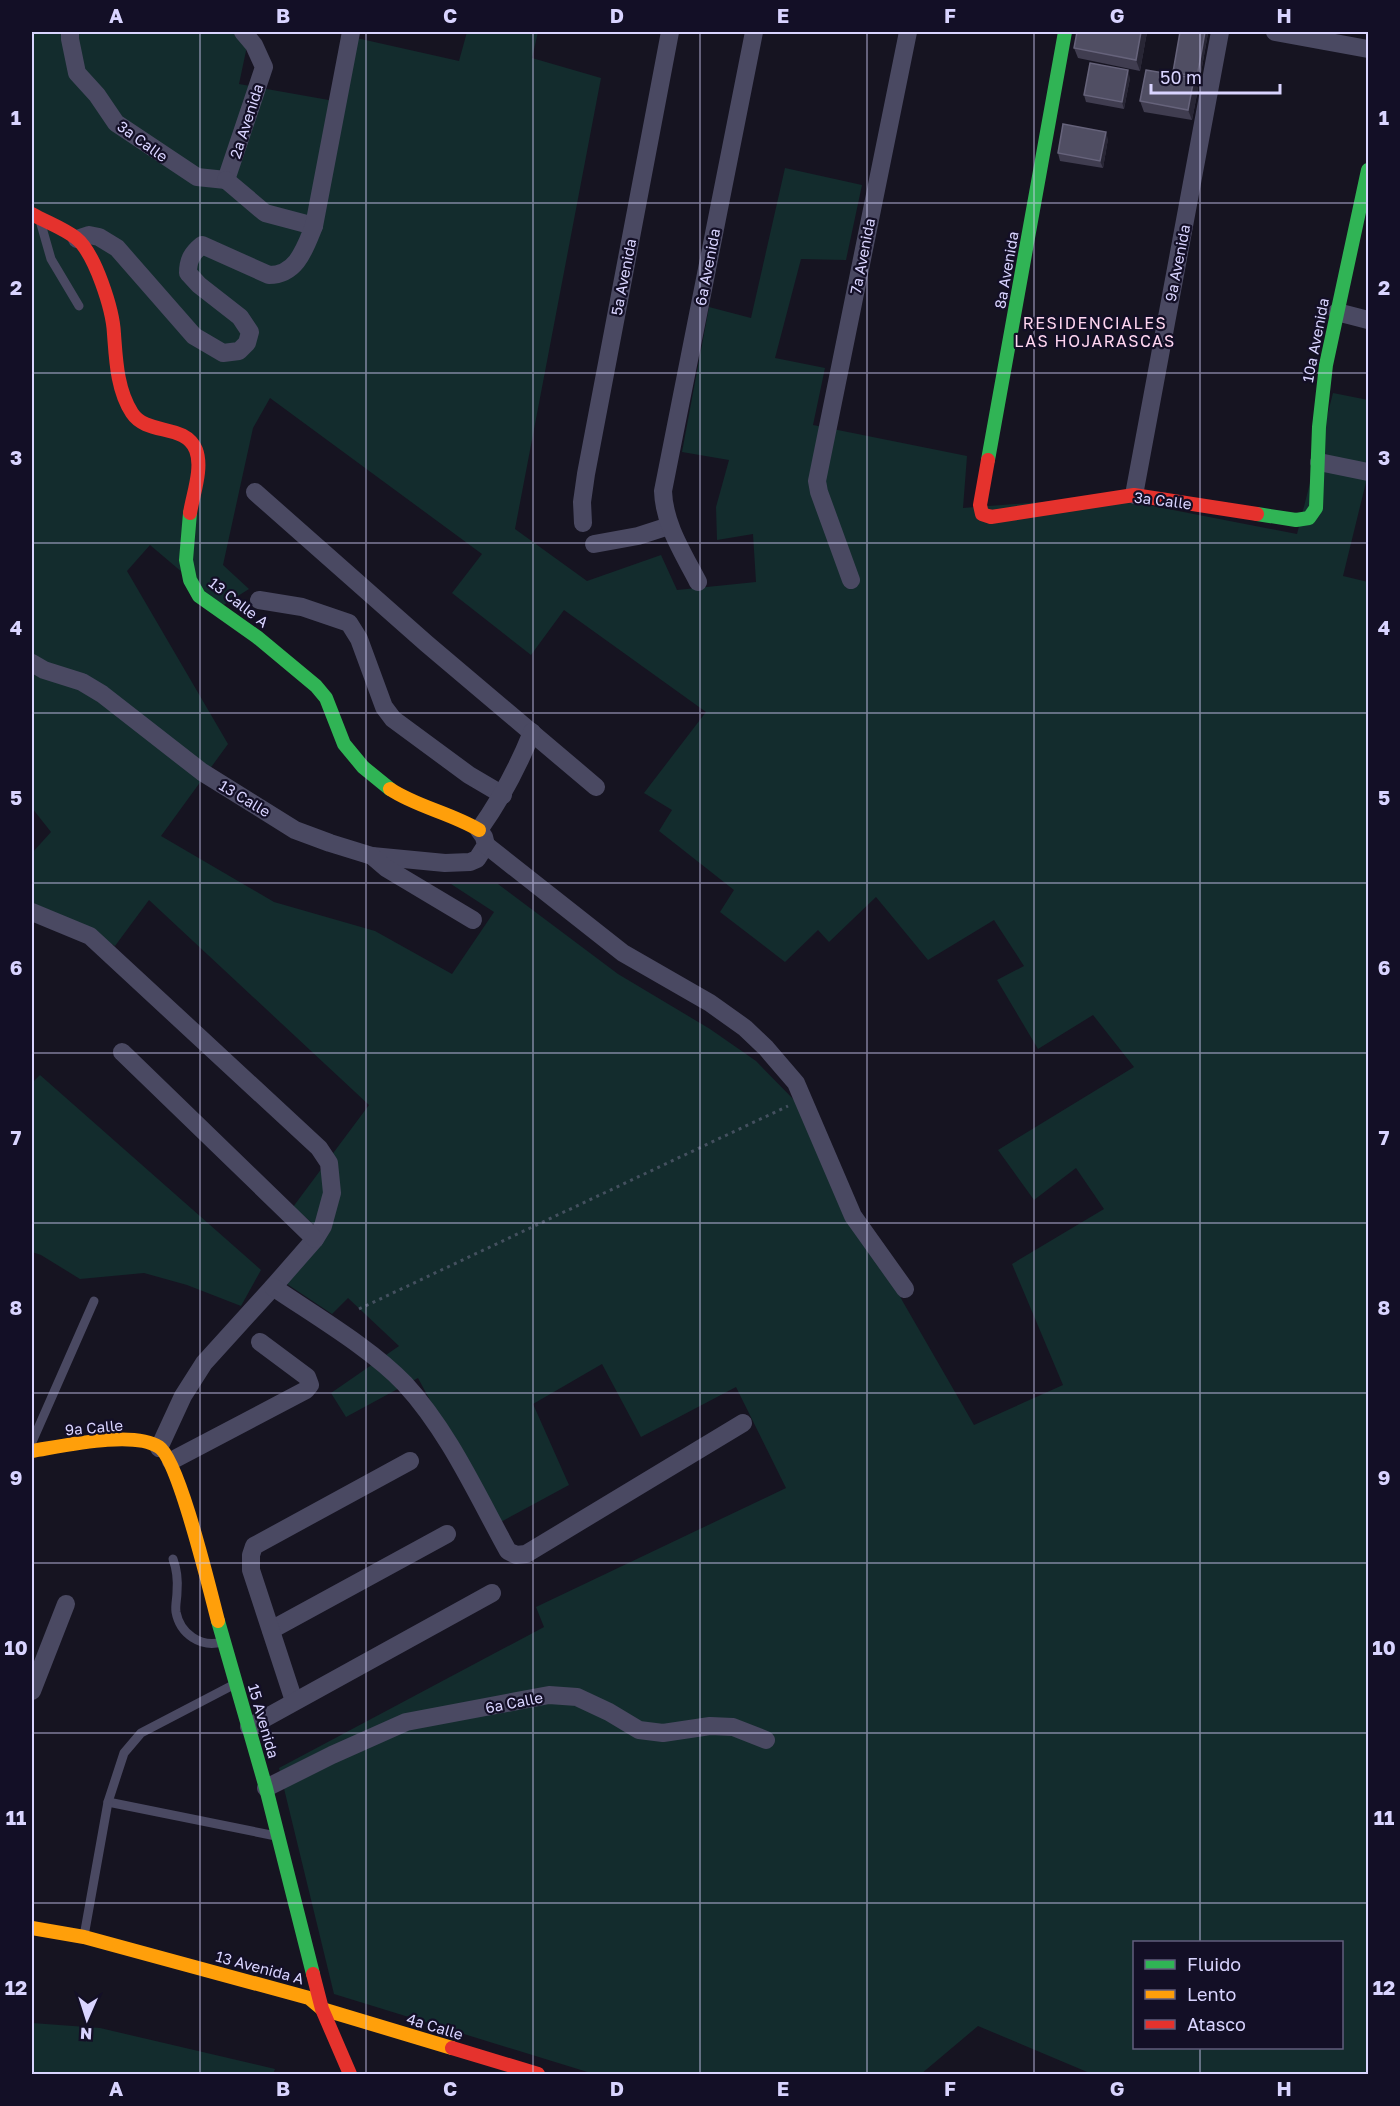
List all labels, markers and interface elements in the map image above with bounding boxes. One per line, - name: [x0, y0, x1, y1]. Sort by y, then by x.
- text: A: [109, 3, 123, 27]
- text: B: [276, 3, 290, 27]
- text: C: [443, 3, 457, 27]
- text: D: [610, 3, 624, 27]
- text: E: [777, 3, 789, 27]
- text: F: [944, 3, 956, 27]
- text: G: [1110, 3, 1124, 27]
- text: H: [1276, 3, 1292, 27]
- scale bar: [1151, 57, 1280, 95]
- text: 50 m: [1160, 66, 1202, 88]
- street label: 2a Avenida: [225, 81, 267, 161]
- text: 1: [11, 105, 21, 129]
- text: 1: [1379, 105, 1389, 129]
- street label: 3a Calle: [114, 117, 172, 165]
- street label: 7a Avenida: [846, 216, 878, 296]
- street label: 9a Avenida: [1161, 223, 1193, 303]
- street label: 6a Avenida: [691, 227, 723, 307]
- street label: 8a Avenida: [990, 230, 1022, 310]
- street label: 5a Avenida: [607, 237, 639, 317]
- text: 2: [10, 275, 22, 299]
- text: 2: [1378, 275, 1390, 299]
- street label: 10a Avenida: [1298, 296, 1332, 384]
- district label: RESIDENCIALES LAS HOJARASCAS: [1014, 313, 1176, 351]
- text: 3: [10, 445, 22, 469]
- text: 3: [1378, 445, 1390, 469]
- street label: 3a Calle: [1133, 488, 1193, 512]
- street label: 13 Calle A: [206, 573, 272, 631]
- text: 4: [10, 615, 22, 639]
- text: 4: [1378, 615, 1390, 639]
- street label: 13 Calle: [216, 776, 274, 820]
- text: 5: [10, 785, 22, 809]
- text: 5: [1378, 785, 1390, 809]
- text: 6: [10, 955, 22, 979]
- text: 6: [1378, 955, 1390, 979]
- text: 7: [11, 1125, 22, 1149]
- text: 7: [1379, 1125, 1390, 1149]
- text: 8: [10, 1295, 22, 1319]
- text: 8: [1378, 1295, 1390, 1319]
- street label: 9a Calle: [64, 1415, 124, 1438]
- text: 9: [10, 1465, 22, 1489]
- text: 9: [1378, 1465, 1390, 1489]
- text: 10: [4, 1635, 28, 1659]
- text: 10: [1372, 1635, 1396, 1659]
- street label: 15 Avenida: [245, 1682, 283, 1760]
- street label: 6a Calle: [484, 1688, 545, 1716]
- text: 11: [6, 1805, 26, 1829]
- text: 11: [1374, 1805, 1394, 1829]
- legend: [1133, 1941, 1343, 2049]
- street label: 13 Avenida A: [214, 1947, 306, 1987]
- text: Fluido: [1187, 1953, 1241, 1975]
- text: 12: [5, 1975, 27, 1999]
- text: 12: [1373, 1975, 1395, 1999]
- text: Lento: [1187, 1983, 1236, 2005]
- north arrow: [57, 1989, 117, 2049]
- street label: 4a Calle: [405, 2009, 466, 2043]
- text: Atasco: [1187, 2013, 1246, 2035]
- text: N: [80, 2024, 93, 2044]
- text: A: [109, 2076, 123, 2100]
- text: B: [276, 2076, 290, 2100]
- text: C: [443, 2076, 457, 2100]
- text: D: [610, 2076, 624, 2100]
- text: E: [777, 2076, 789, 2100]
- text: F: [944, 2076, 956, 2100]
- text: G: [1110, 2076, 1124, 2100]
- text: H: [1276, 2076, 1292, 2100]

